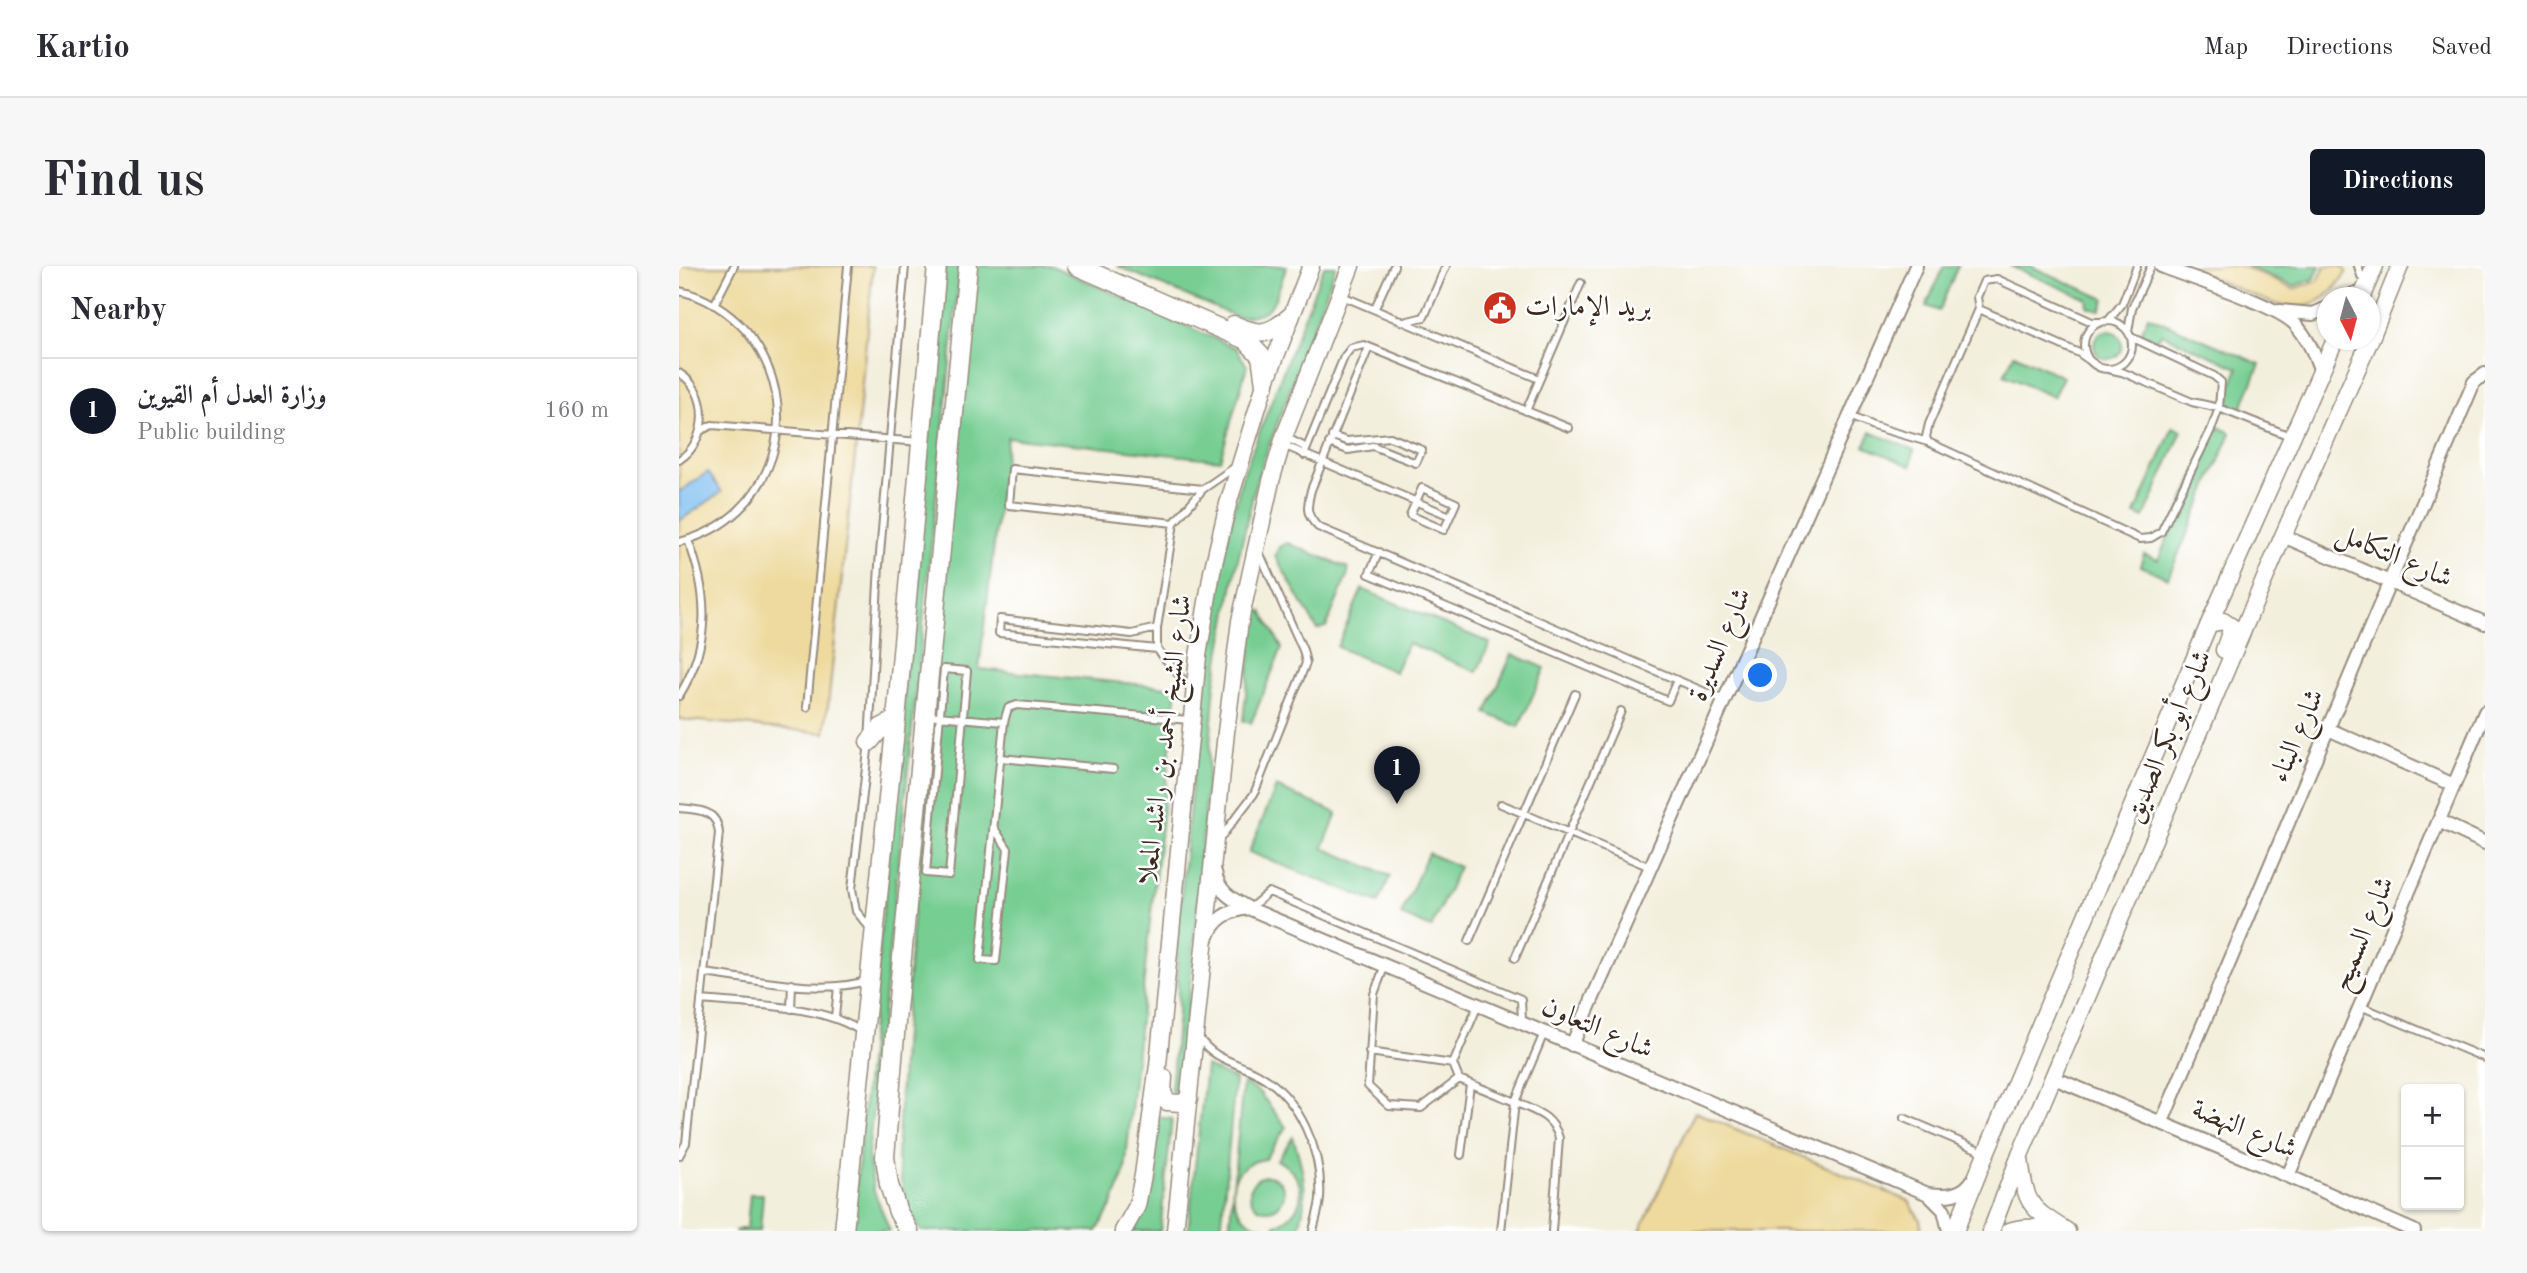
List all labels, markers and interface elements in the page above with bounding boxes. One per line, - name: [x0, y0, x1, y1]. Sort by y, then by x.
- text: Kartio: [35, 32, 130, 65]
- text: Map: [2204, 36, 2248, 60]
- text: Directions: [2286, 36, 2393, 60]
- text: Saved: [2431, 36, 2492, 60]
- button: Directions: [2310, 149, 2485, 215]
- text: Find us: [42, 158, 205, 207]
- north arrow: [2317, 287, 2380, 350]
- public building icon: بريد الإمارات: [1481, 289, 1519, 327]
- place label: بريد الإمارات: [1525, 294, 1651, 327]
- text: Nearby: [70, 296, 167, 326]
- text: وزارة العدل أم القيوين: [137, 383, 327, 409]
- text: 1: [86, 399, 100, 422]
- text: 160 m: [544, 399, 609, 422]
- text: Public building: [137, 421, 285, 444]
- street label: شارع التكامل: [2329, 518, 2457, 600]
- street label: شارع السديرة: [1685, 584, 1764, 709]
- street label: شارع الشيخ أحمد بن راشد المعلا: [1126, 592, 1206, 888]
- street label: شارع أبو بكر الصديق: [2113, 644, 2224, 830]
- your location: [1743, 658, 1777, 692]
- street label: شارع البناء: [2266, 685, 2337, 789]
- pin: 1: [1374, 746, 1420, 804]
- street label: شارع السميح: [2327, 873, 2408, 998]
- street label: شارع التعاون: [1534, 993, 1657, 1071]
- map controls: [2401, 1084, 2464, 1210]
- button: +: [2401, 1084, 2464, 1147]
- street label: شارع النهضة: [2185, 1095, 2301, 1171]
- button: −: [2401, 1147, 2464, 1210]

